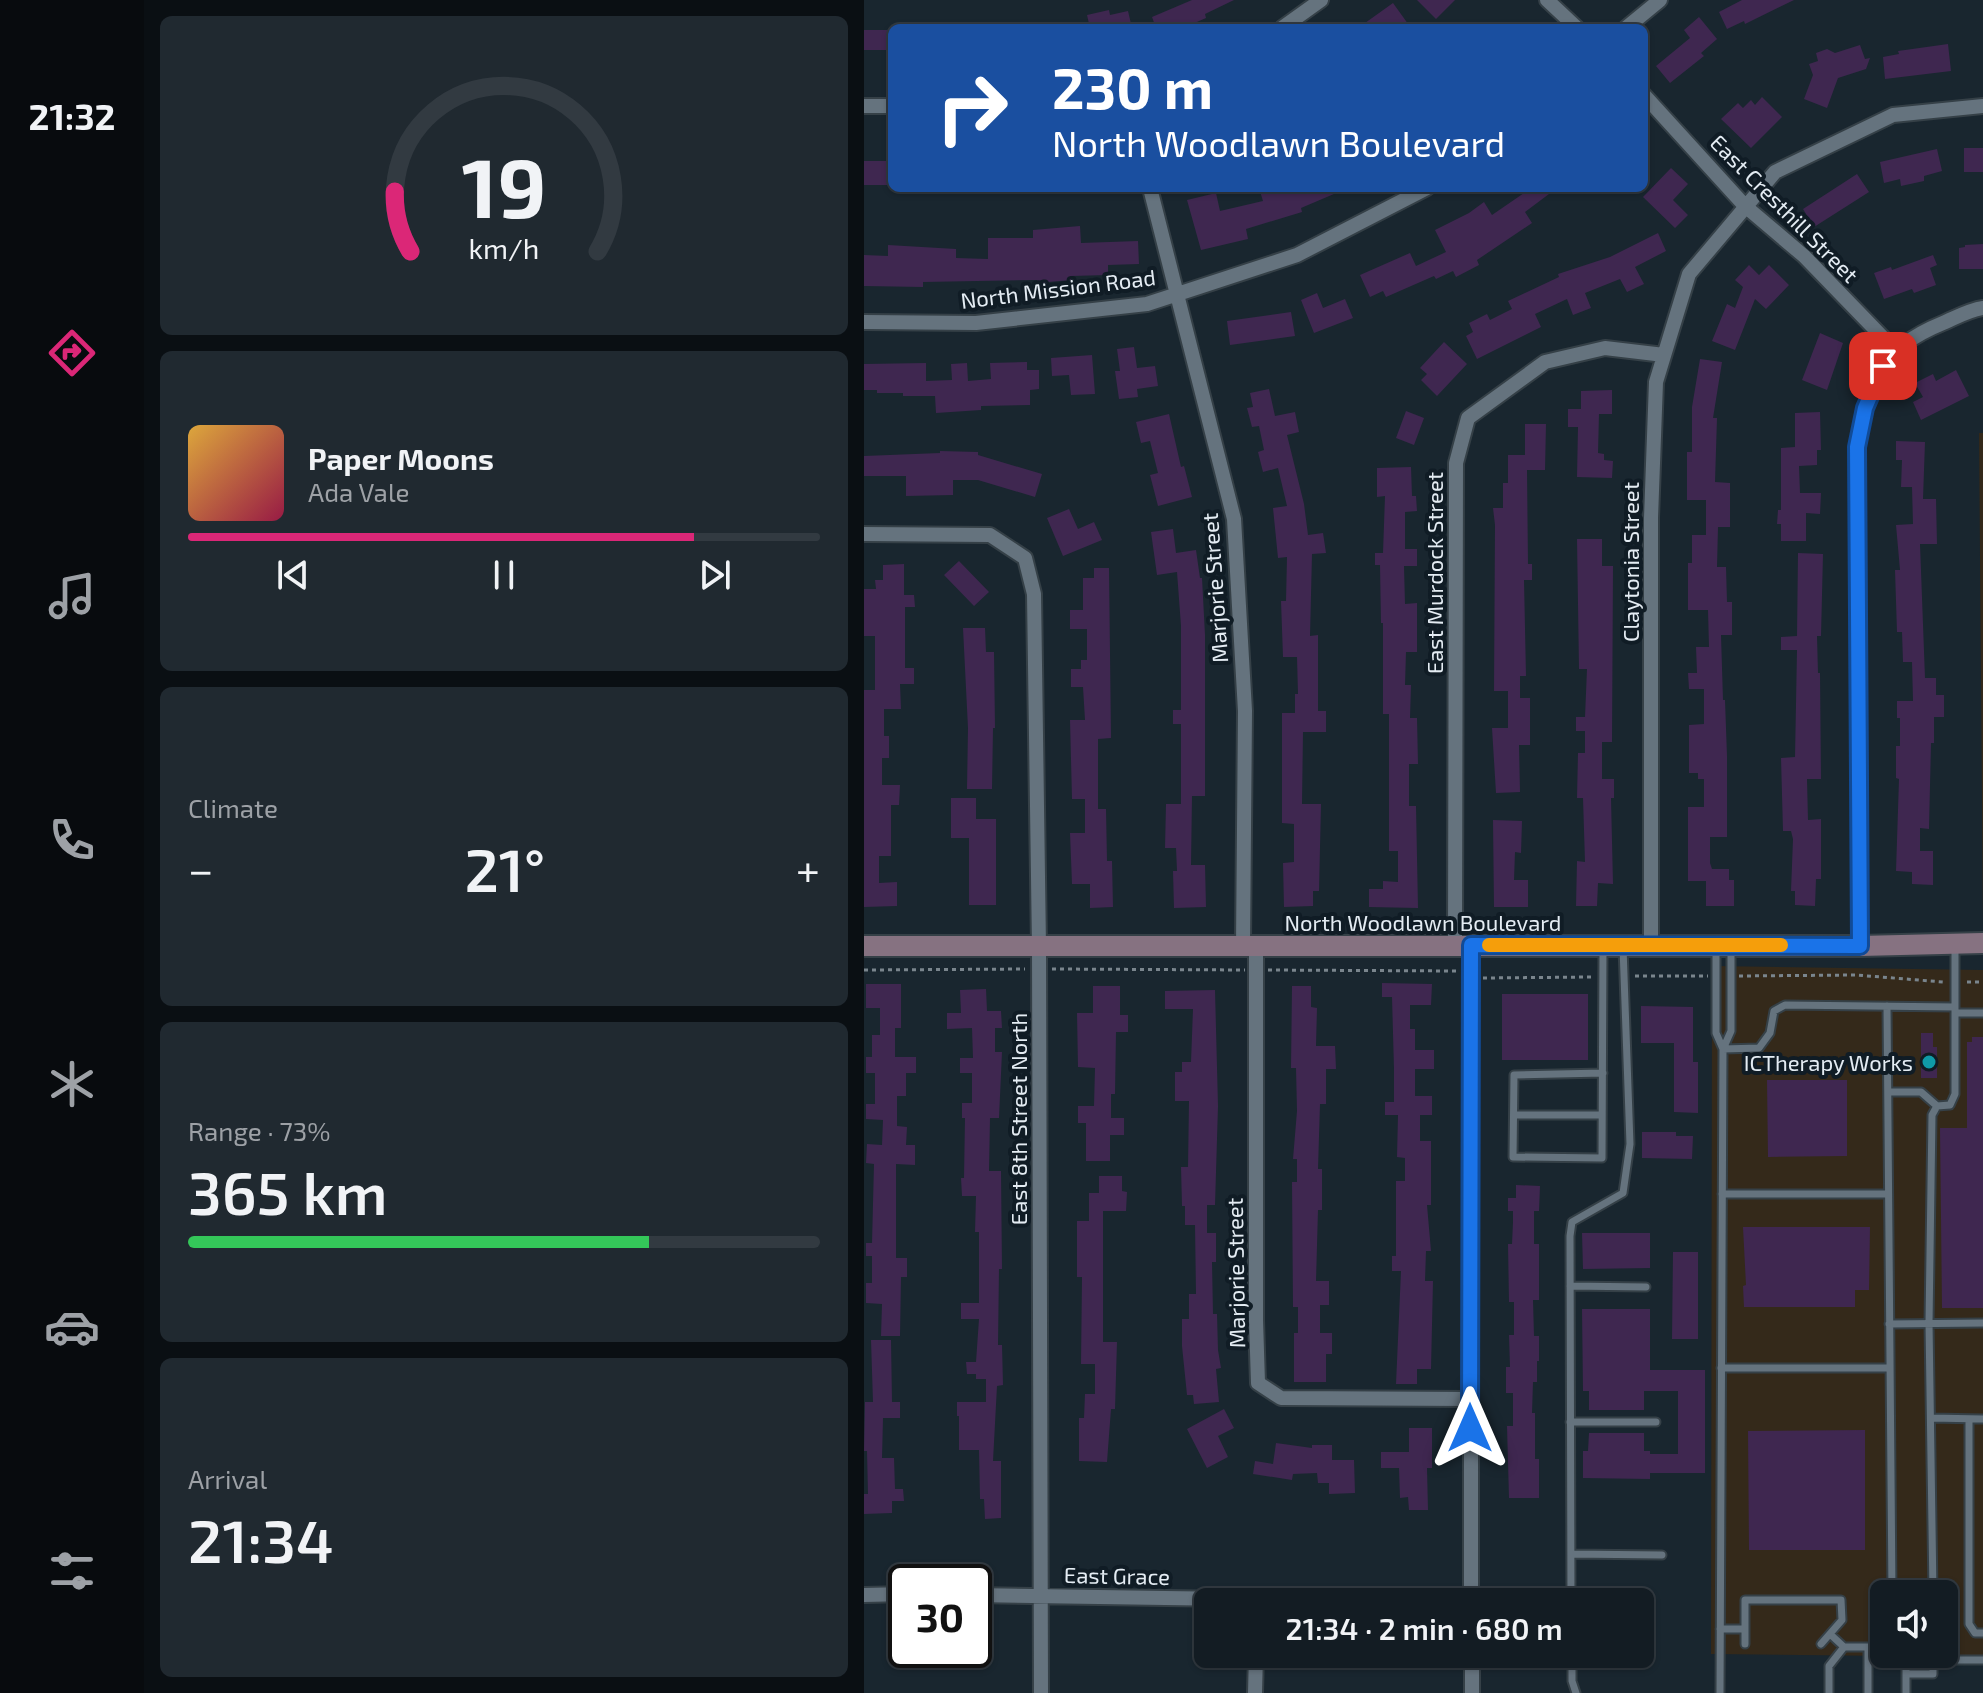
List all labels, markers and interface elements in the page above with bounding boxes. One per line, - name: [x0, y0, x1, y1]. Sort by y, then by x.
- text: 230 m: [1052, 53, 1213, 120]
- icon: right: [920, 56, 1024, 160]
- text: 21:32: [28, 94, 116, 137]
- text: North Woodlawn Boulevard: [1052, 121, 1505, 164]
- street label: East Cresthill Street: [1706, 129, 1864, 287]
- text: 19: [461, 134, 547, 234]
- text: km/h: [469, 230, 539, 265]
- street label: North Mission Road: [959, 263, 1157, 313]
- icon: directions: [44, 325, 100, 381]
- pin: [1849, 332, 1917, 400]
- icon: arrive: [1861, 344, 1905, 388]
- text: Paper Moons: [308, 440, 494, 476]
- street label: East Murdock Street: [1421, 472, 1447, 674]
- text: Ada Vale: [308, 476, 410, 507]
- street label: Claytonia Street: [1617, 482, 1643, 642]
- street label: Marjorie Street: [1196, 512, 1233, 664]
- icon: previous: [271, 553, 315, 597]
- icon: pause: [482, 553, 526, 597]
- icon: next: [693, 553, 737, 597]
- icon: music: [44, 568, 100, 624]
- text: Climate: [188, 792, 278, 823]
- icon: phone: [44, 812, 100, 868]
- text: 21°: [464, 832, 545, 904]
- text: −: [188, 842, 214, 895]
- text: +: [796, 842, 820, 895]
- street label: North Woodlawn Boulevard: [1285, 909, 1561, 935]
- street label: East 8th Street North: [1005, 1013, 1031, 1225]
- place label: ICTherapy Works: [1744, 1049, 1913, 1075]
- marker: ICTherapy Works: [1920, 1053, 1938, 1071]
- icon: climate: [44, 1056, 100, 1112]
- text: Range · 73%: [188, 1115, 331, 1146]
- text: 365 km: [188, 1155, 388, 1227]
- street label: Marjorie Street: [1221, 1198, 1250, 1348]
- icon: car: [44, 1299, 100, 1355]
- position arrow: [1428, 1386, 1512, 1470]
- text: Arrival: [188, 1463, 267, 1494]
- text: 21:34: [188, 1503, 334, 1575]
- icon: filters: [44, 1543, 100, 1599]
- street label: East Grace: [1064, 1561, 1170, 1589]
- speed limit sign: 30: [888, 1564, 992, 1668]
- map controls: [1870, 1580, 1958, 1668]
- button: sound: [1870, 1580, 1958, 1668]
- text: 21:34 · 2 min · 680 m: [1285, 1610, 1563, 1646]

